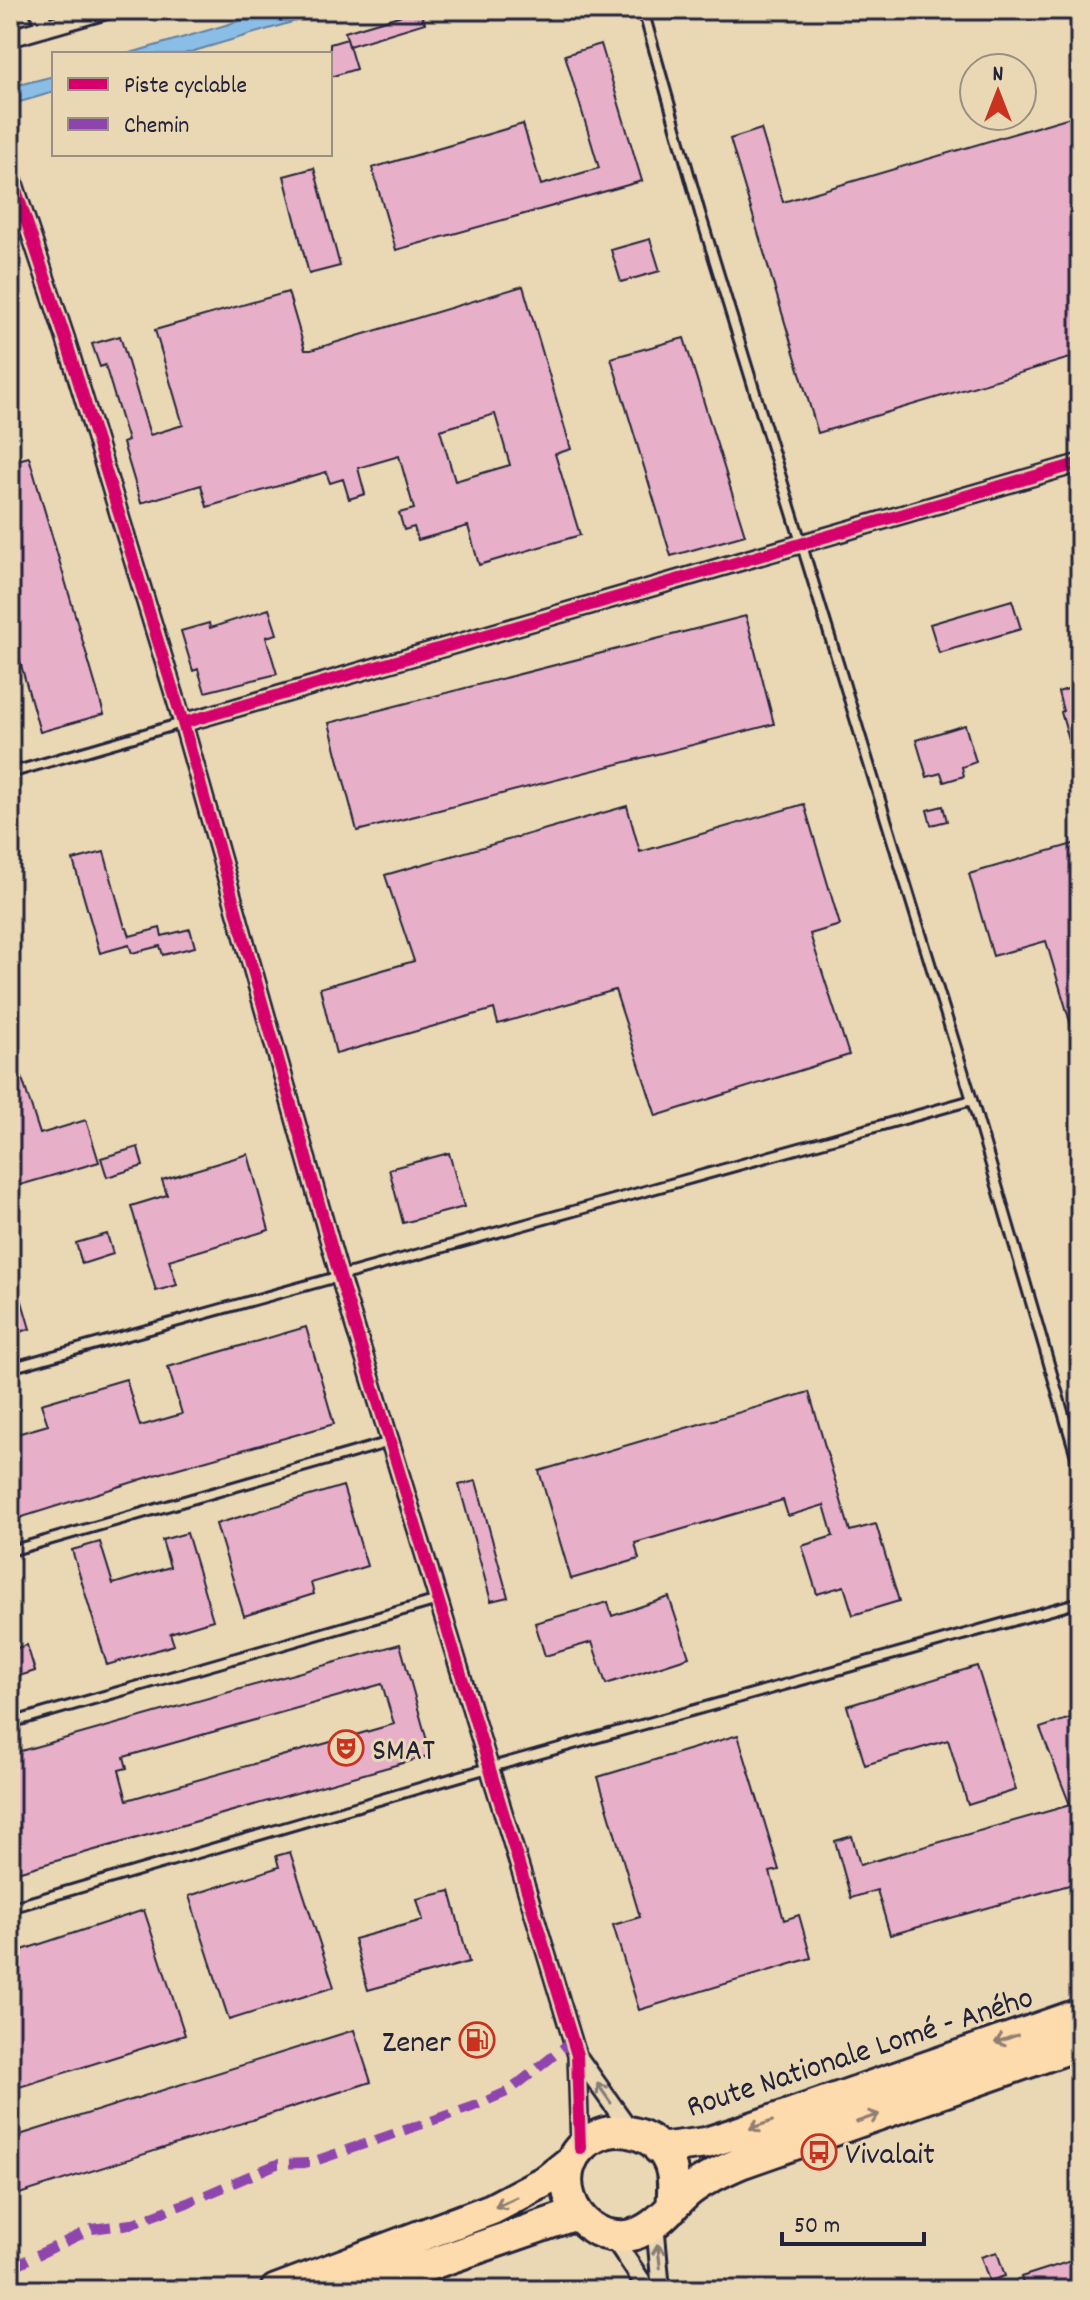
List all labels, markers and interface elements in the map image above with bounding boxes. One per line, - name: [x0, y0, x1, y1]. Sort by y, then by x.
- legend: [52, 52, 332, 156]
- north arrow: [958, 52, 1038, 132]
- text: N: [993, 60, 1004, 91]
- text: Piste cyclable: [124, 70, 247, 104]
- text: Chemin: [124, 110, 189, 144]
- theatre icon: SMAT: [327, 1729, 365, 1767]
- place label: SMAT: [372, 1730, 435, 1776]
- street label: Route Nationale Lomé - Aného: [681, 1977, 1040, 2133]
- fuel station icon: Zener: [458, 2021, 496, 2059]
- place label: Zener: [382, 2022, 451, 2068]
- one-way arrow: [994, 2033, 1019, 2047]
- one-way arrow: [596, 2082, 612, 2104]
- one-way arrow: [855, 2110, 880, 2124]
- one-way arrow: [748, 2118, 773, 2133]
- bus stop icon: Vivalait: [800, 2133, 838, 2171]
- place label: Vivalait: [845, 2134, 935, 2180]
- one-way arrow: [495, 2195, 519, 2210]
- scale bar: [782, 2196, 924, 2246]
- text: 50 m: [794, 2210, 840, 2244]
- one-way arrow: [651, 2243, 666, 2270]

